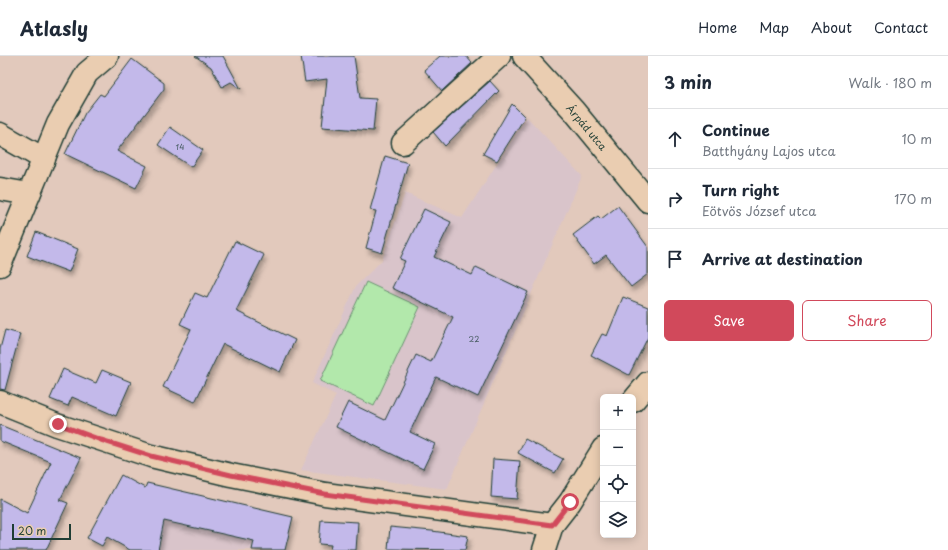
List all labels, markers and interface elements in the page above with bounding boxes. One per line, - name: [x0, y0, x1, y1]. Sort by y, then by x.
- text: Atlasly: [20, 14, 88, 42]
- text: Home: [698, 17, 737, 38]
- text: Map: [759, 17, 789, 38]
- text: About: [811, 17, 852, 38]
- text: Contact: [874, 17, 928, 38]
- text: 3 min: [664, 69, 712, 95]
- text: Walk · 180 m: [849, 73, 932, 92]
- street label: Árpád utca: [563, 101, 611, 154]
- text: Continue: [702, 118, 770, 141]
- icon: ahead: [664, 128, 686, 150]
- text: 10 m: [902, 129, 932, 148]
- house number: 14: [176, 141, 184, 153]
- text: Batthyány Lajos utca: [702, 141, 836, 160]
- text: Turn right: [702, 178, 779, 201]
- icon: right: [664, 188, 686, 210]
- text: 170 m: [894, 189, 932, 208]
- text: Eötvös József utca: [702, 201, 816, 220]
- text: Arrive at destination: [702, 247, 863, 270]
- icon: arrive: [664, 248, 686, 270]
- button: Save: [664, 300, 794, 341]
- button: Share: [802, 300, 932, 341]
- house number: 22: [469, 333, 479, 345]
- map controls: [600, 394, 636, 538]
- button: +: [600, 394, 636, 430]
- route end: [49, 415, 67, 433]
- button: −: [600, 430, 636, 466]
- button: locate: [600, 466, 636, 502]
- route start: [561, 493, 579, 511]
- button: layers: [600, 502, 636, 538]
- scale bar: [12, 522, 71, 541]
- text: 20 m: [18, 522, 46, 539]

